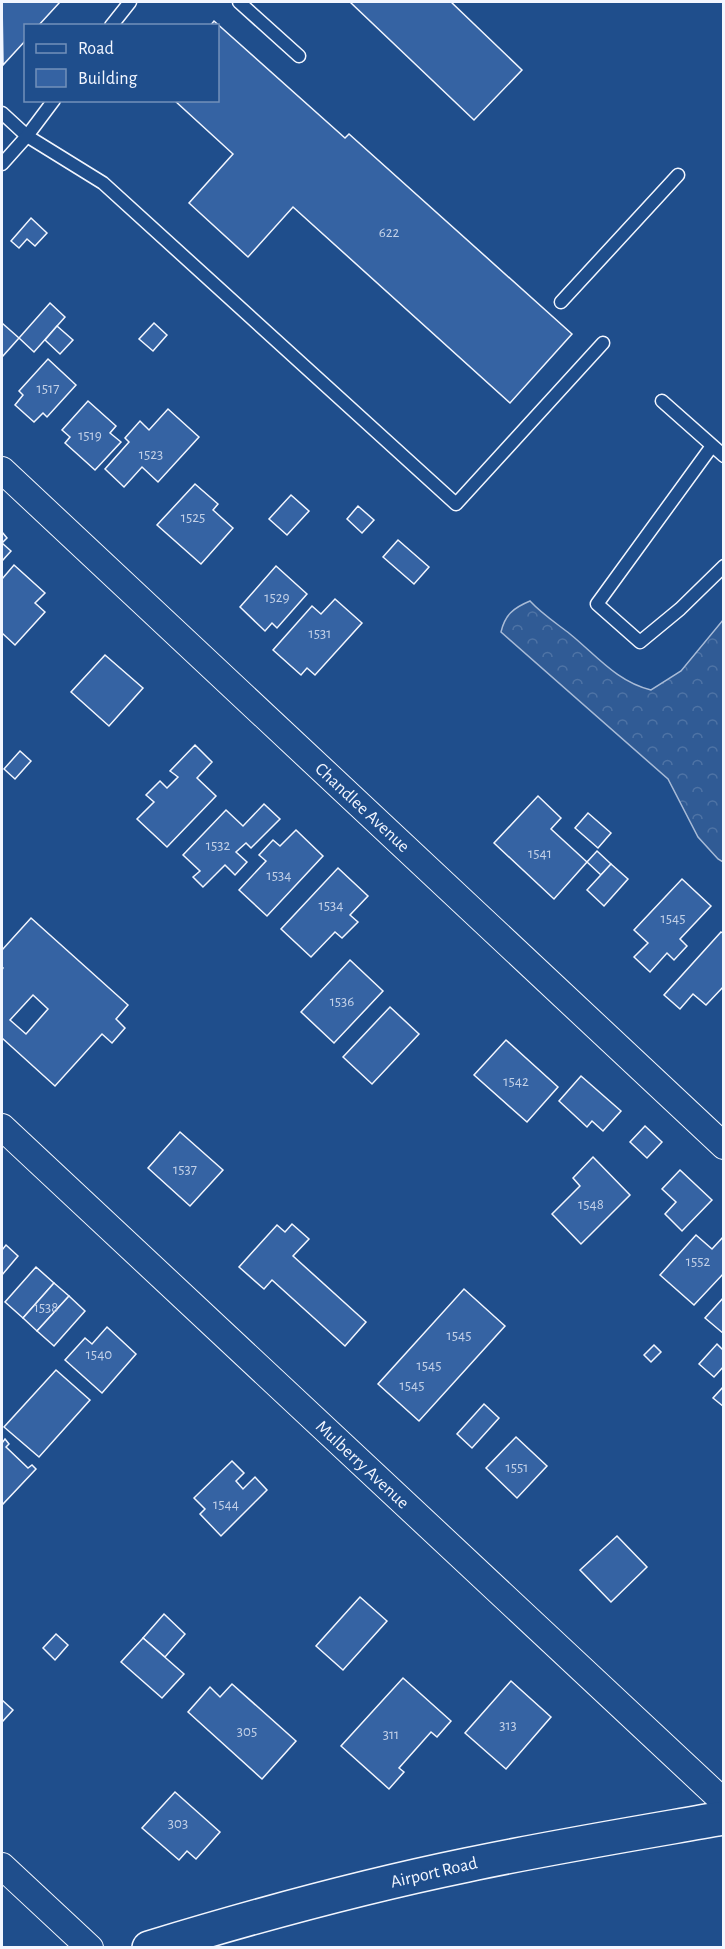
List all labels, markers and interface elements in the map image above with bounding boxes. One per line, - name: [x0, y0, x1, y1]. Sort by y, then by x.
- legend: [24, 24, 219, 102]
- text: Road: [78, 40, 114, 58]
- text: Building: [78, 70, 138, 88]
- house number: 622: [379, 225, 400, 240]
- house number: 1517: [37, 381, 59, 396]
- house number: 1519: [78, 428, 102, 443]
- house number: 1523: [139, 447, 163, 462]
- house number: 1525: [181, 510, 205, 525]
- house number: 1529: [264, 590, 290, 605]
- house number: 1531: [309, 626, 331, 641]
- street label: Chandlee Avenue: [311, 760, 413, 856]
- house number: 1532: [206, 838, 230, 853]
- house number: 1541: [528, 846, 552, 861]
- house number: 1534: [267, 868, 291, 883]
- house number: 1534: [319, 898, 343, 913]
- house number: 1545: [661, 911, 685, 926]
- house number: 1536: [330, 994, 354, 1009]
- house number: 1542: [503, 1074, 529, 1089]
- house number: 1537: [173, 1162, 197, 1177]
- house number: 1548: [578, 1197, 604, 1212]
- house number: 1552: [686, 1254, 710, 1269]
- house number: 1538: [34, 1300, 58, 1315]
- house number: 1545: [447, 1328, 471, 1343]
- house number: 1540: [86, 1347, 112, 1362]
- house number: 1545: [417, 1358, 441, 1373]
- house number: 1545: [400, 1378, 424, 1393]
- street label: Mulberry Avenue: [312, 1417, 412, 1513]
- house number: 1551: [506, 1460, 528, 1475]
- house number: 1544: [213, 1497, 239, 1512]
- house number: 313: [499, 1718, 517, 1733]
- house number: 305: [237, 1724, 257, 1739]
- house number: 311: [383, 1727, 399, 1742]
- house number: 303: [168, 1816, 188, 1831]
- street label: Airport Road: [389, 1854, 479, 1892]

